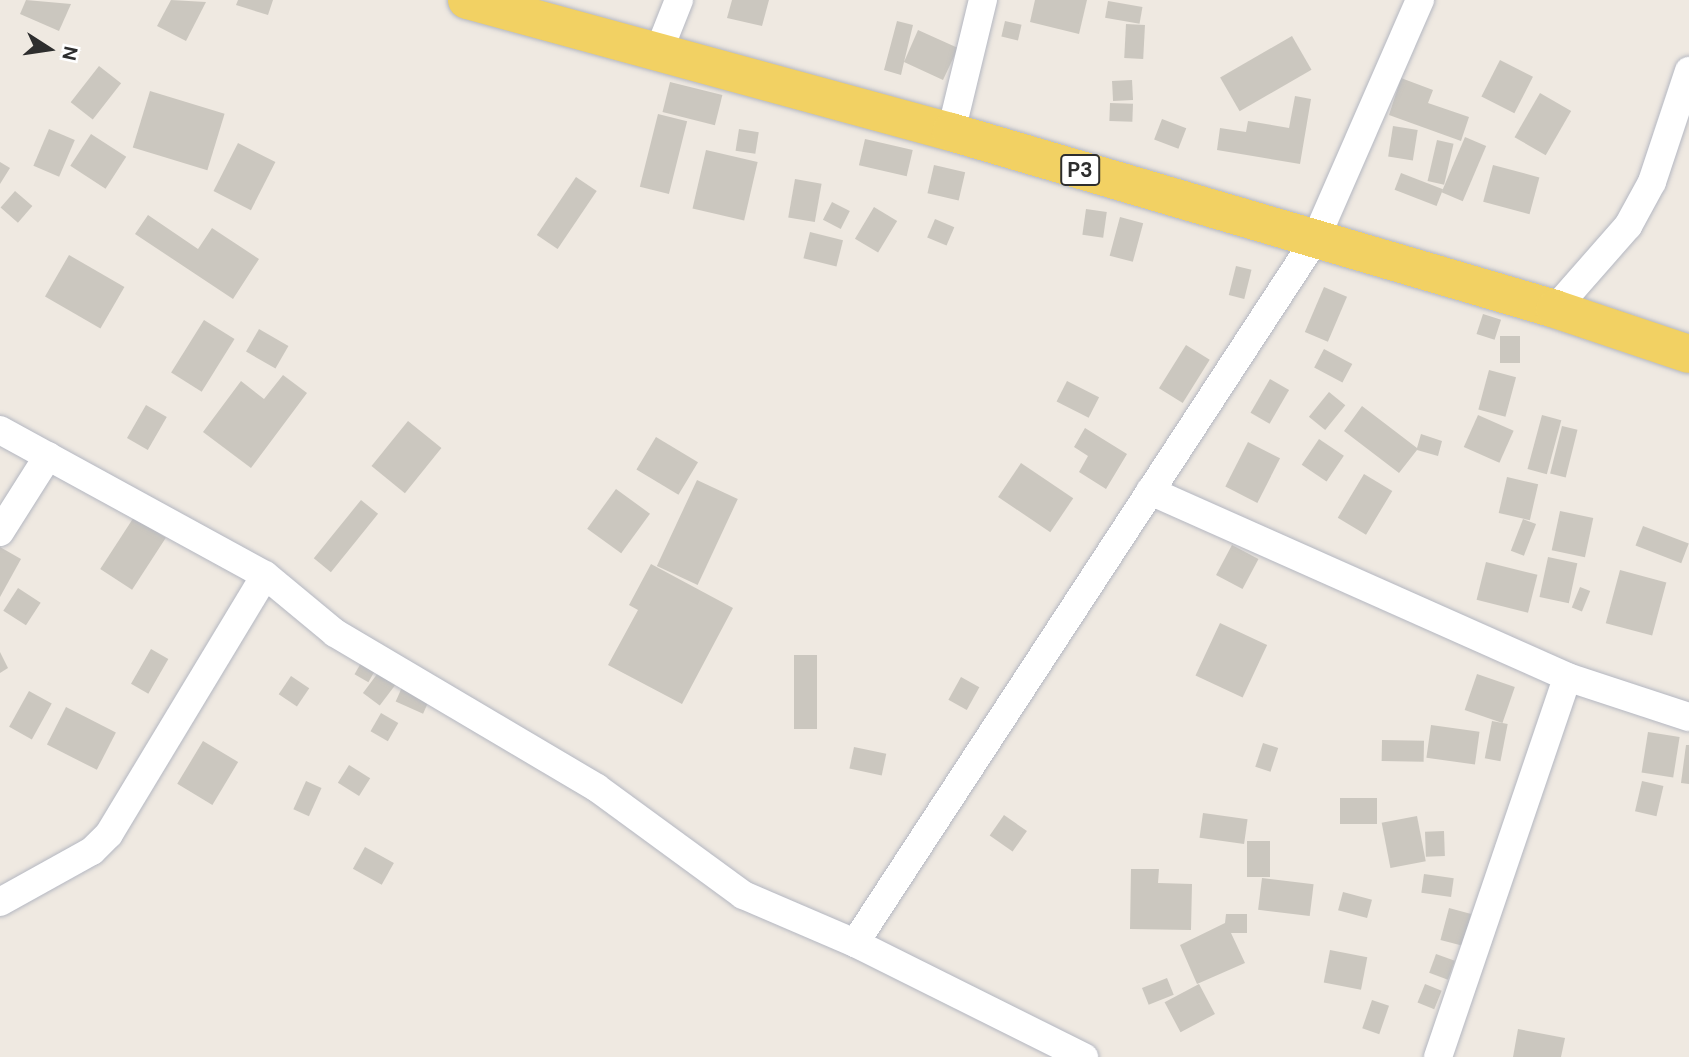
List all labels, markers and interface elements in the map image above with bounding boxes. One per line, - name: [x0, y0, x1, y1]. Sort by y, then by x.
- north arrow: [14, 14, 84, 84]
- text: N: [56, 44, 84, 63]
- road number: P3: [1059, 152, 1101, 188]

